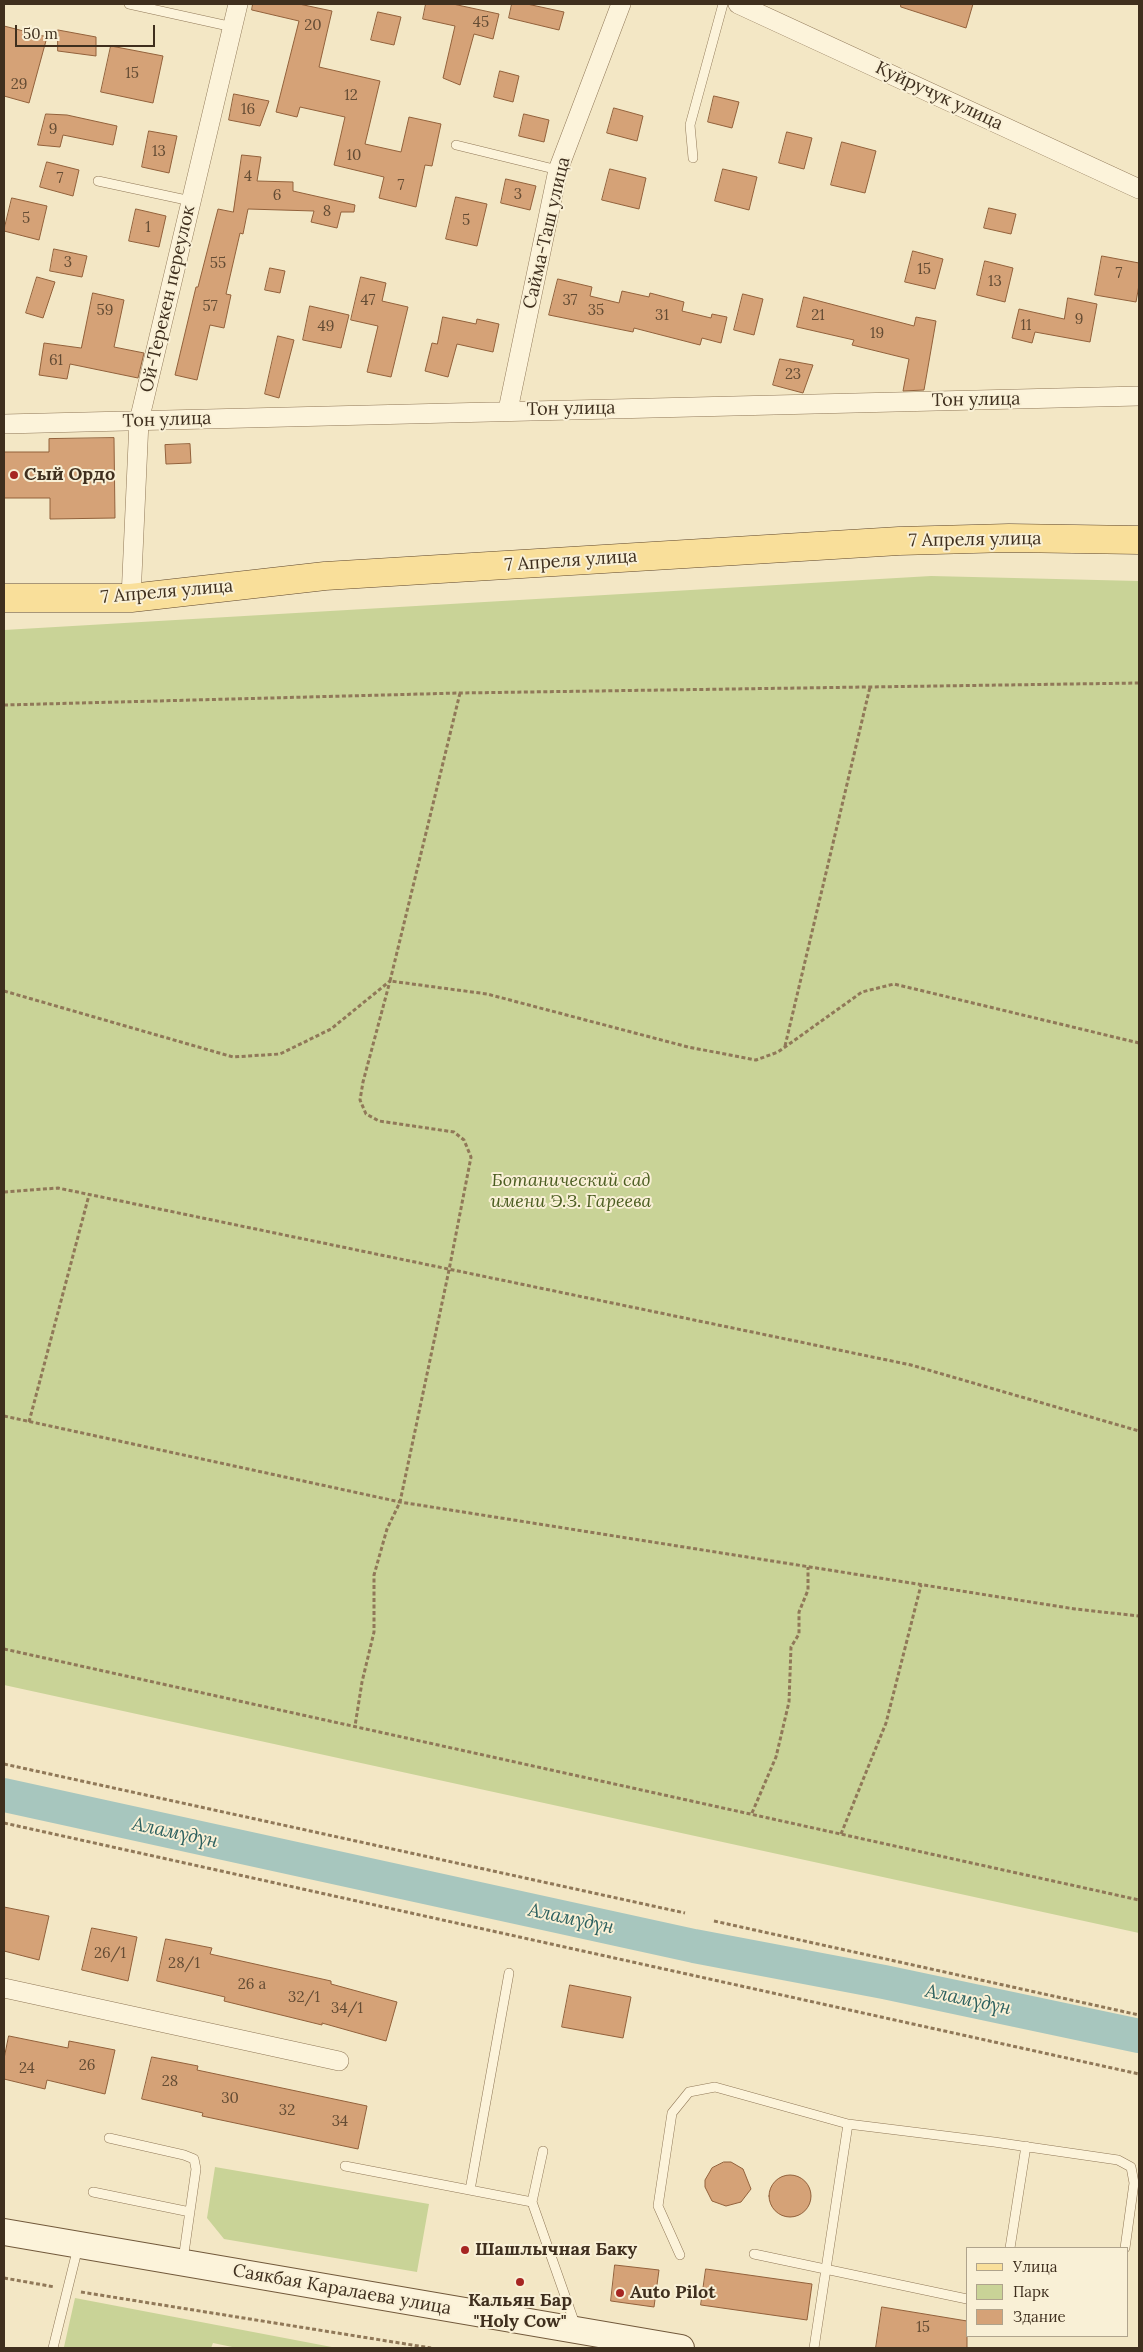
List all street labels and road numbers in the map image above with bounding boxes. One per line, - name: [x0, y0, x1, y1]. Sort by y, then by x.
- street label: Куйручук улица: [872, 57, 1006, 135]
- street label: Сайма-Таш улица: [519, 155, 575, 311]
- street label: Ой-Терекен переулок: [136, 204, 200, 394]
- street label: Тон улица: [931, 388, 1021, 412]
- street label: Тон улица: [526, 397, 616, 421]
- street label: Тон улица: [122, 408, 212, 432]
- street label: 7 Апреля улица: [908, 528, 1042, 552]
- street label: 7 Апреля улица: [504, 546, 638, 576]
- street label: 7 Апреля улица: [100, 575, 234, 609]
- street label: Саякбая Каралаева улица: [231, 2260, 453, 2320]

